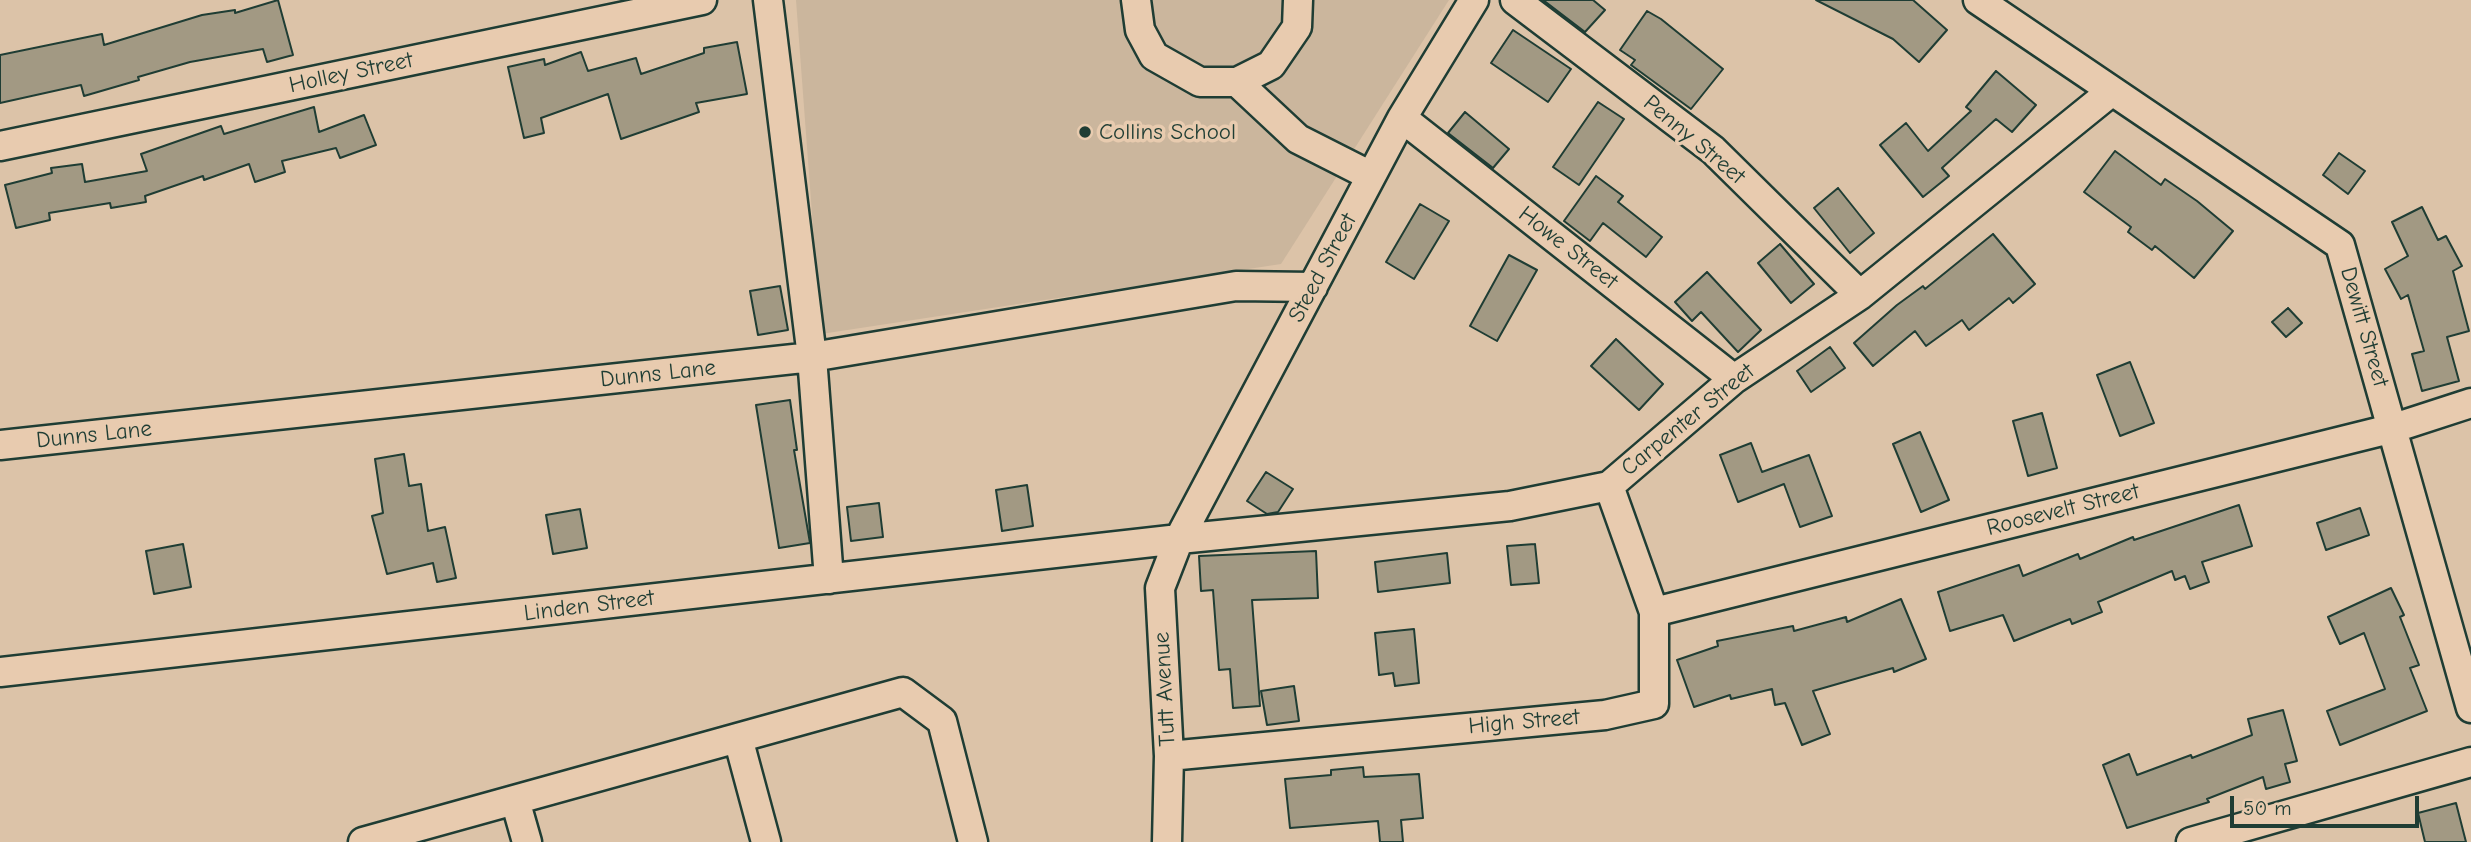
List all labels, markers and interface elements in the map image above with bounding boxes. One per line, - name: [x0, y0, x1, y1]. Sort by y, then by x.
- street label: Holley Street: [287, 46, 415, 100]
- street label: Penny Street: [1637, 89, 1751, 191]
- place label: Collins School: [1099, 118, 1236, 146]
- marker: Collins School: [1077, 124, 1093, 140]
- street label: Howe Street: [1513, 201, 1623, 295]
- street label: Steed Street: [1283, 209, 1363, 327]
- street label: Dewitt Street: [2334, 264, 2394, 390]
- street label: Dunns Lane: [599, 354, 717, 394]
- street label: Carpenter Street: [1616, 358, 1760, 482]
- street label: Dunns Lane: [35, 415, 153, 455]
- street label: Roosevelt Street: [1984, 478, 2142, 542]
- street label: Linden Street: [522, 584, 656, 628]
- street label: Tutt Avenue: [1148, 631, 1182, 747]
- street label: High Street: [1467, 703, 1581, 741]
- scale bar: [2233, 782, 2422, 826]
- text: 50 m: [2243, 796, 2292, 820]

